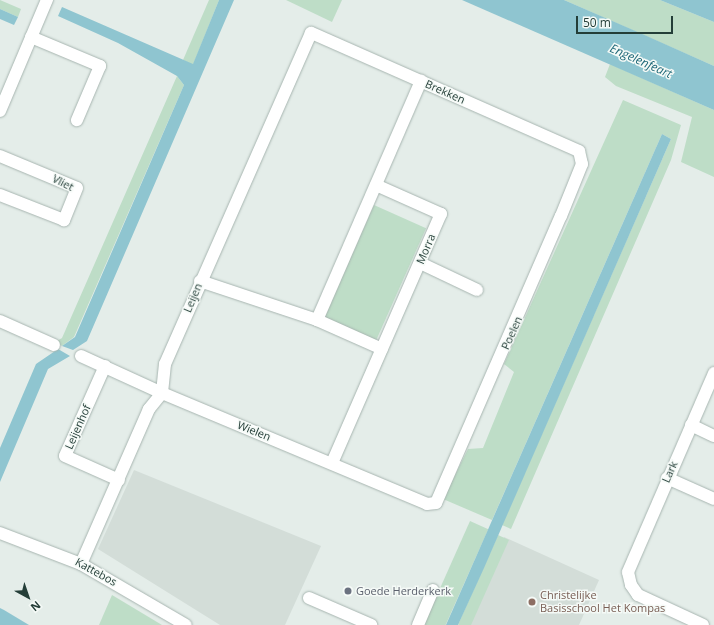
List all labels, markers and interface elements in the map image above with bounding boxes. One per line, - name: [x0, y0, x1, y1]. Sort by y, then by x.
- scale bar: [578, 8, 675, 34]
- text: 50 m: [583, 14, 611, 31]
- water label: Engelenfeart: [608, 41, 674, 81]
- street label: Brekken: [423, 77, 467, 107]
- street label: Vliet: [50, 172, 76, 194]
- street label: Morra: [414, 232, 438, 266]
- street label: Leijen: [181, 281, 205, 315]
- street label: Poelen: [499, 314, 525, 352]
- street label: Leijenhof: [62, 403, 94, 451]
- street label: Wielen: [235, 418, 273, 444]
- street label: Lark: [659, 459, 681, 485]
- street label: Kattebos: [73, 555, 119, 589]
- north arrow: [8, 577, 48, 617]
- place label: Goede Herderkerk: [356, 584, 451, 598]
- marker: Goede Herderkerk: [343, 586, 353, 596]
- place label: Christelijke Basisschool Het Kompas: [540, 589, 665, 615]
- marker: Christelijke Basisschool Het Kompas: [527, 597, 537, 607]
- text: N: [28, 598, 44, 615]

